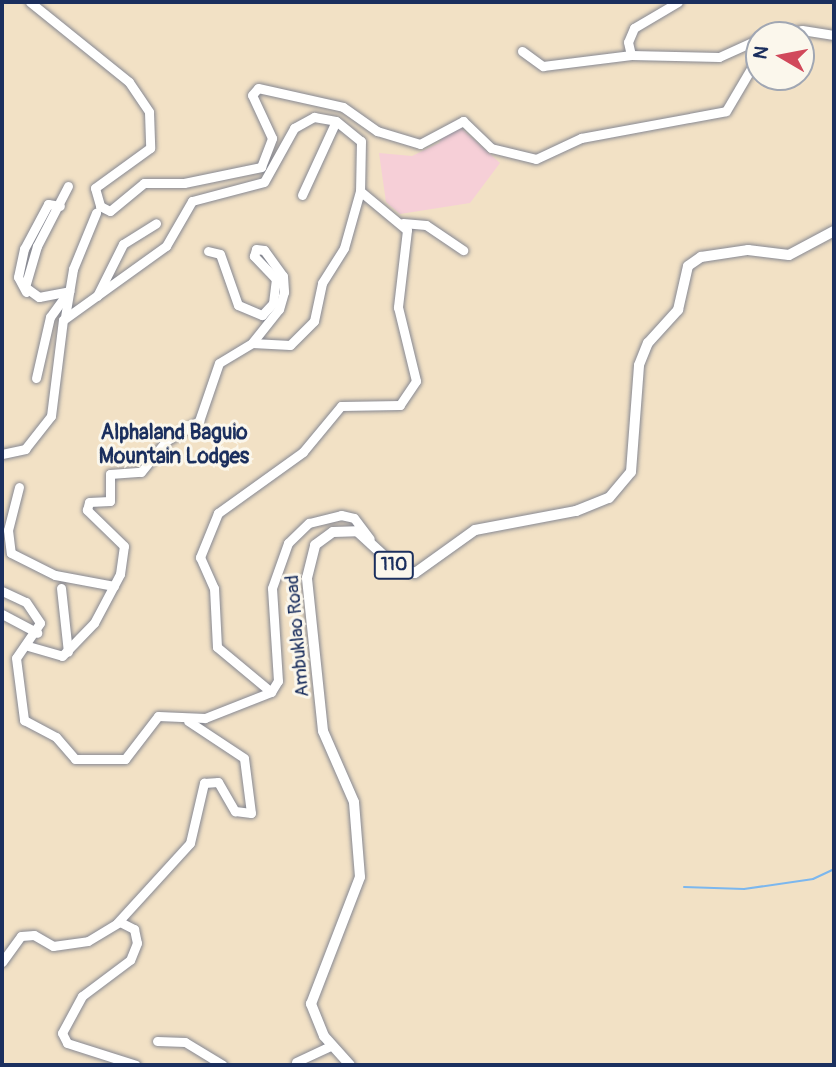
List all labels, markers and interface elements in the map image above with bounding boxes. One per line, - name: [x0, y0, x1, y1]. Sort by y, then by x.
- north arrow: [745, 21, 815, 91]
- text: N: [748, 44, 774, 61]
- district label: Alphaland Baguio Mountain Lodges: [99, 420, 249, 470]
- road number: 110: [373, 550, 415, 580]
- street label: Ambuklao Road: [281, 574, 315, 698]

